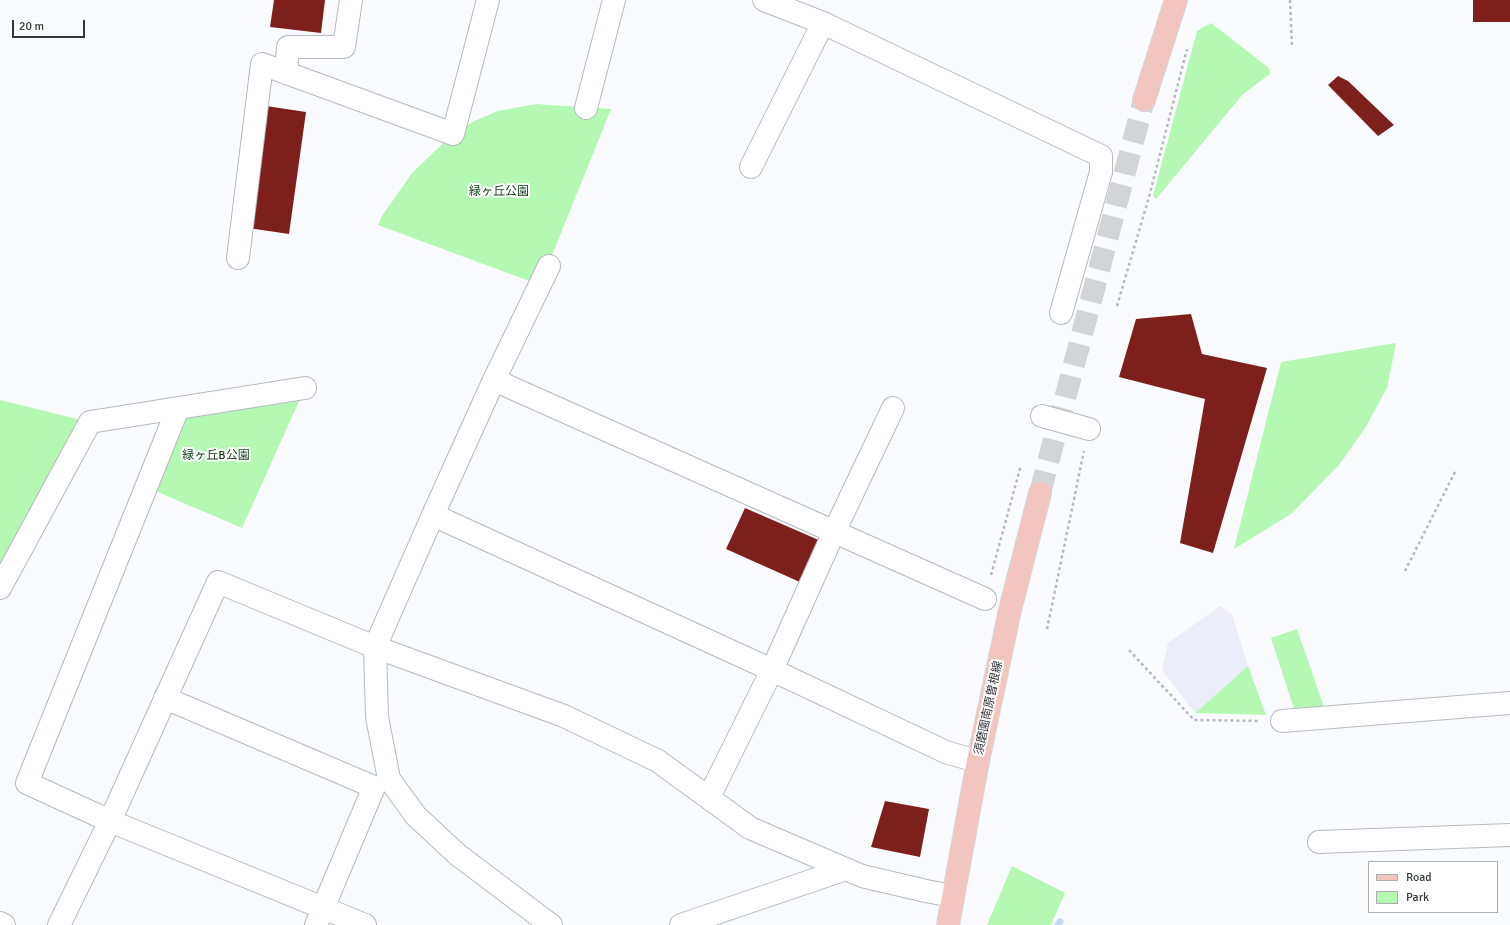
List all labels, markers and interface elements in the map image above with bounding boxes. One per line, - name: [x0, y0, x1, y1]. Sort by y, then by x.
- scale bar: [14, 12, 87, 38]
- text: 20 m: [19, 19, 44, 34]
- park label: 緑ヶ丘公園: [469, 185, 529, 199]
- park label: 緑ヶ丘B公園: [182, 449, 250, 463]
- street label: 須磨園南原曽根線: [972, 660, 1006, 756]
- legend: [1368, 861, 1498, 913]
- text: Road: [1406, 870, 1432, 885]
- text: Park: [1406, 890, 1429, 905]

